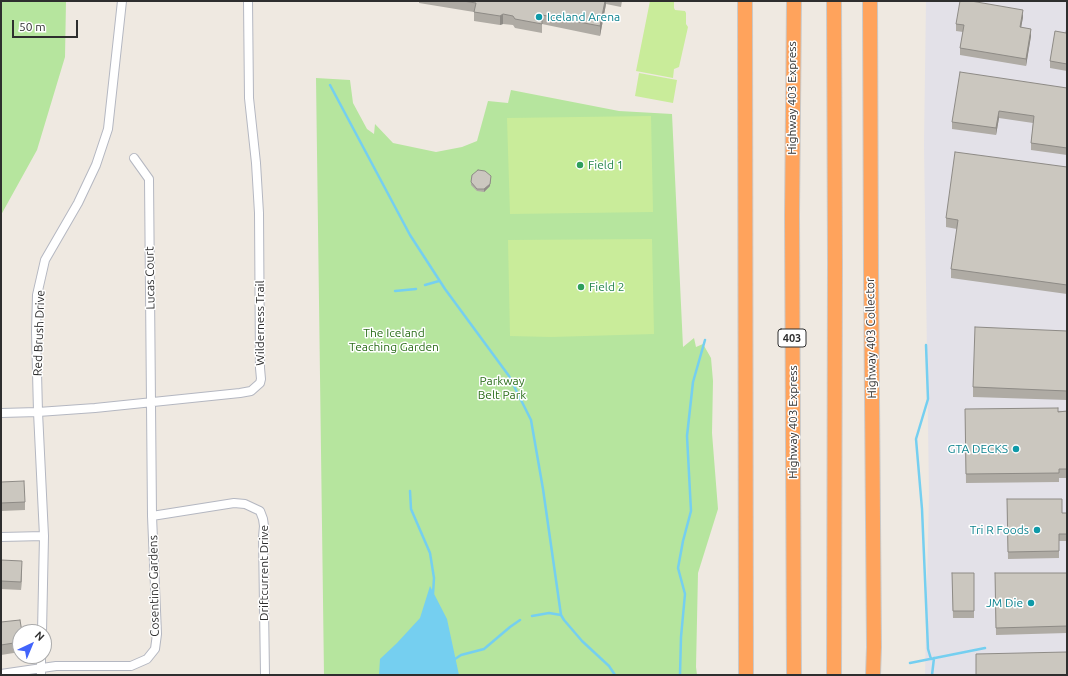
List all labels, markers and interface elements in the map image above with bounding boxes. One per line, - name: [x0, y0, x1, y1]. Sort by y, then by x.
- place label: Iceland Arena: [547, 10, 620, 24]
- scale bar: [14, 12, 80, 38]
- marker: Iceland Arena: [534, 12, 544, 22]
- text: 50 m: [19, 20, 46, 33]
- street label: Highway 403 Express: [785, 41, 799, 155]
- place label: Field 1: [588, 158, 624, 172]
- marker: Field 1: [575, 160, 585, 170]
- street label: Lucas Court: [142, 246, 158, 310]
- street label: Highway 403 Collector: [863, 277, 879, 399]
- street label: Wilderness Trail: [253, 280, 267, 366]
- place label: Field 2: [589, 280, 625, 294]
- marker: Field 2: [576, 282, 586, 292]
- street label: Red Brush Drive: [30, 290, 48, 376]
- park label: The Iceland Teaching Garden: [349, 326, 439, 354]
- road number: 403: [778, 329, 806, 347]
- street label: Highway 403 Express: [786, 365, 800, 479]
- park label: Parkway Belt Park: [478, 374, 526, 402]
- place label: GTA DECKS: [948, 442, 1008, 456]
- marker: GTA DECKS: [1011, 444, 1021, 454]
- place label: Tri R Foods: [970, 523, 1029, 537]
- street label: Driftcurrent Drive: [257, 525, 271, 621]
- marker: Tri R Foods: [1032, 525, 1042, 535]
- street label: Cosentino Gardens: [146, 535, 162, 637]
- place label: JM Die: [986, 596, 1023, 610]
- marker: JM Die: [1026, 598, 1036, 608]
- north arrow: [12, 624, 52, 664]
- text: N: [33, 629, 47, 643]

